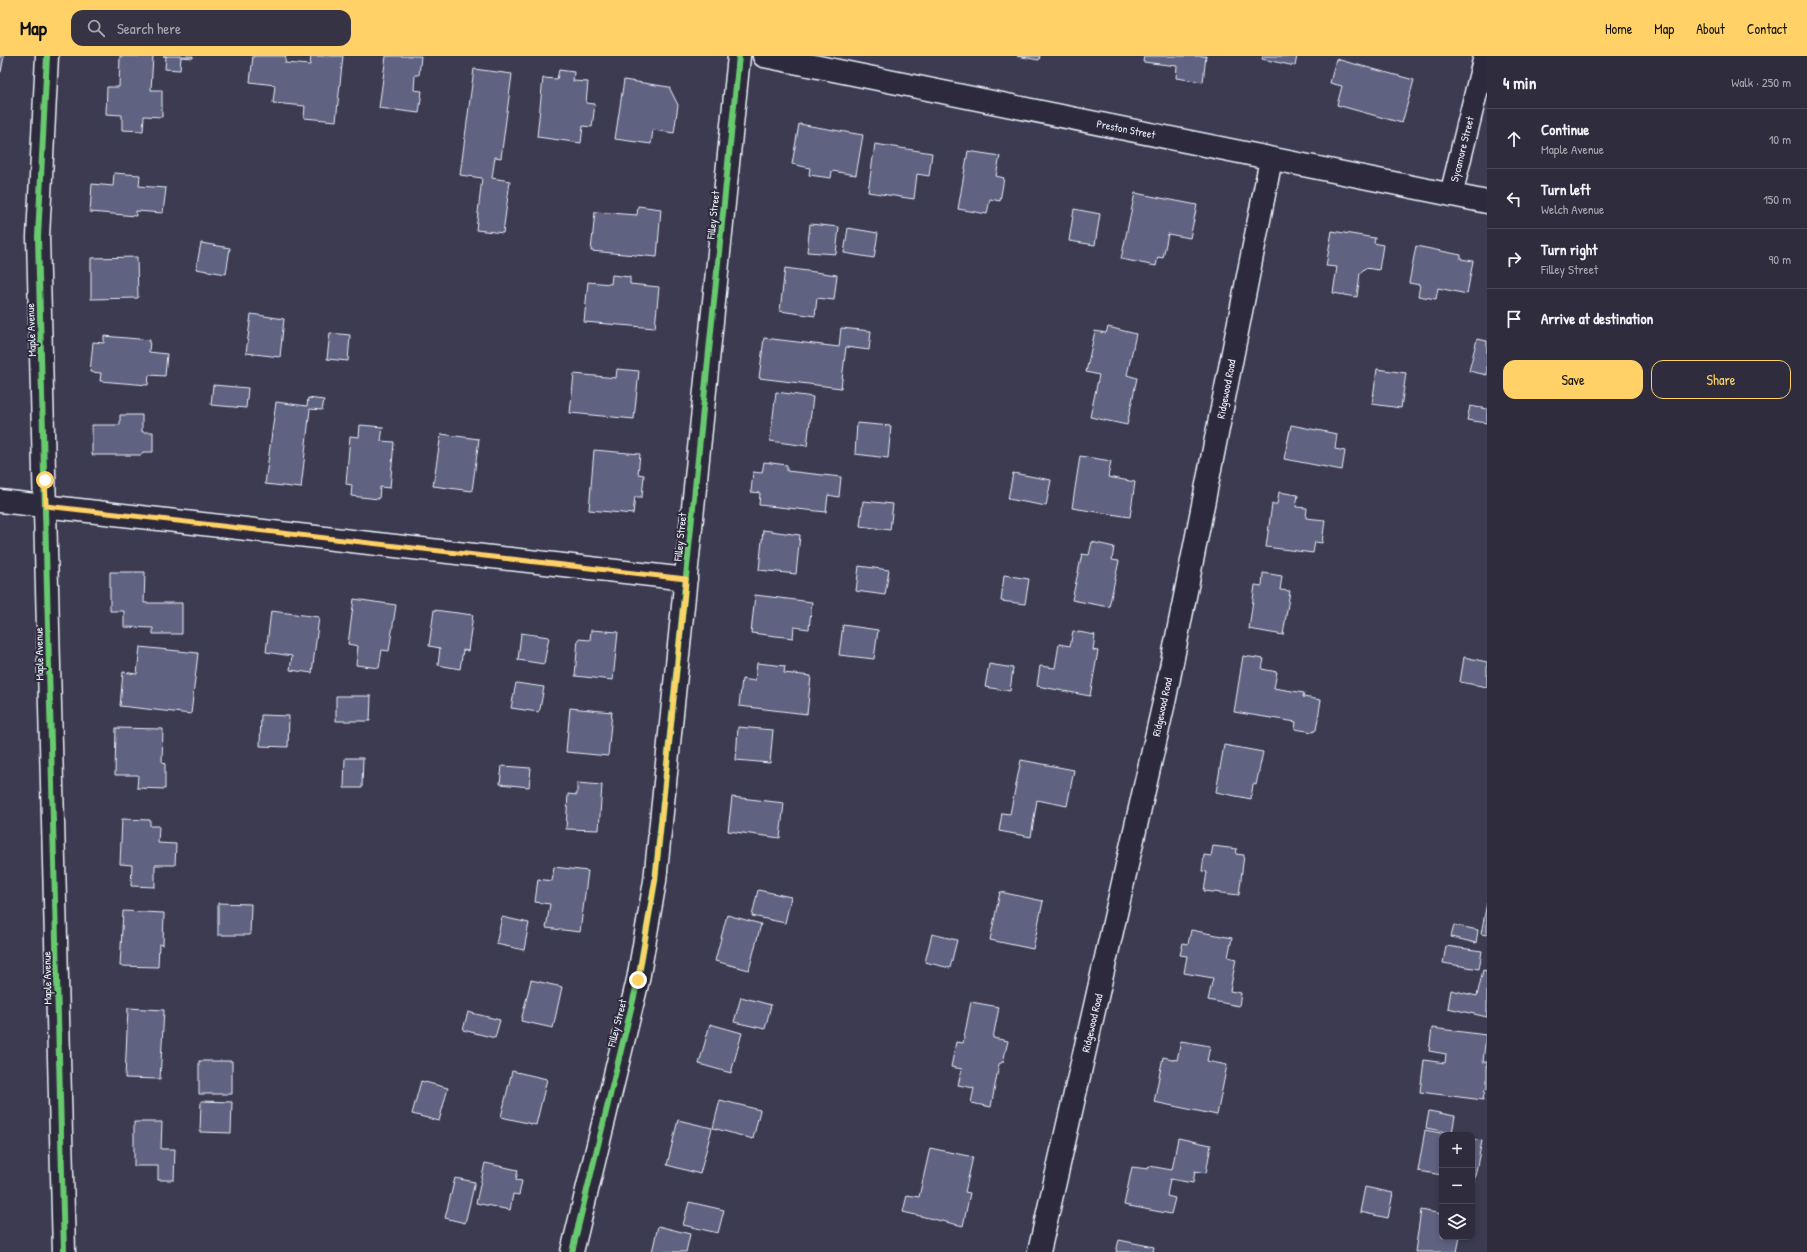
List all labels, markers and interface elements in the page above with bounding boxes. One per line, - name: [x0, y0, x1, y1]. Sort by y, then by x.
- search box: [71, 10, 351, 46]
- text: Map: [20, 15, 47, 41]
- icon: search: [85, 17, 107, 39]
- text: Search here: [117, 18, 181, 39]
- text: Home: [1605, 19, 1632, 38]
- text: Map: [1654, 19, 1674, 38]
- text: About: [1696, 19, 1725, 38]
- text: Contact: [1747, 19, 1787, 38]
- text: 4 min: [1503, 71, 1536, 94]
- text: Walk · 250 m: [1731, 73, 1791, 91]
- street label: Sycamore Street: [1447, 115, 1477, 183]
- street label: Preston Street: [1095, 116, 1157, 142]
- text: Continue: [1541, 119, 1589, 140]
- icon: ahead: [1503, 128, 1525, 150]
- text: 10 m: [1769, 130, 1791, 148]
- text: Maple Avenue: [1541, 140, 1604, 158]
- text: Turn left: [1541, 179, 1591, 200]
- icon: left: [1503, 188, 1525, 210]
- street label: Filley Street: [703, 190, 723, 241]
- text: 150 m: [1763, 190, 1791, 208]
- text: Welch Avenue: [1541, 200, 1604, 218]
- text: Turn right: [1541, 239, 1597, 260]
- icon: right: [1503, 248, 1525, 270]
- text: 90 m: [1769, 250, 1791, 268]
- text: Filley Street: [1541, 260, 1598, 278]
- street label: Maple Avenue: [23, 303, 39, 357]
- icon: arrive: [1503, 308, 1525, 330]
- text: Arrive at destination: [1541, 308, 1653, 329]
- street label: Ridgewood Road: [1213, 358, 1239, 420]
- button: Save: [1503, 360, 1643, 399]
- button: Share: [1651, 360, 1791, 399]
- route start: [36, 471, 54, 489]
- street label: Filley Street: [670, 512, 690, 563]
- street label: Maple Avenue: [32, 627, 46, 681]
- street label: Ridgewood Road: [1149, 676, 1175, 738]
- street label: Maple Avenue: [40, 951, 54, 1005]
- route end: [629, 971, 647, 989]
- street label: Ridgewood Road: [1078, 992, 1106, 1054]
- street label: Filley Street: [604, 998, 630, 1049]
- map controls: [1439, 1132, 1475, 1240]
- button: +: [1439, 1132, 1475, 1168]
- button: −: [1439, 1168, 1475, 1204]
- button: layers: [1439, 1204, 1475, 1240]

